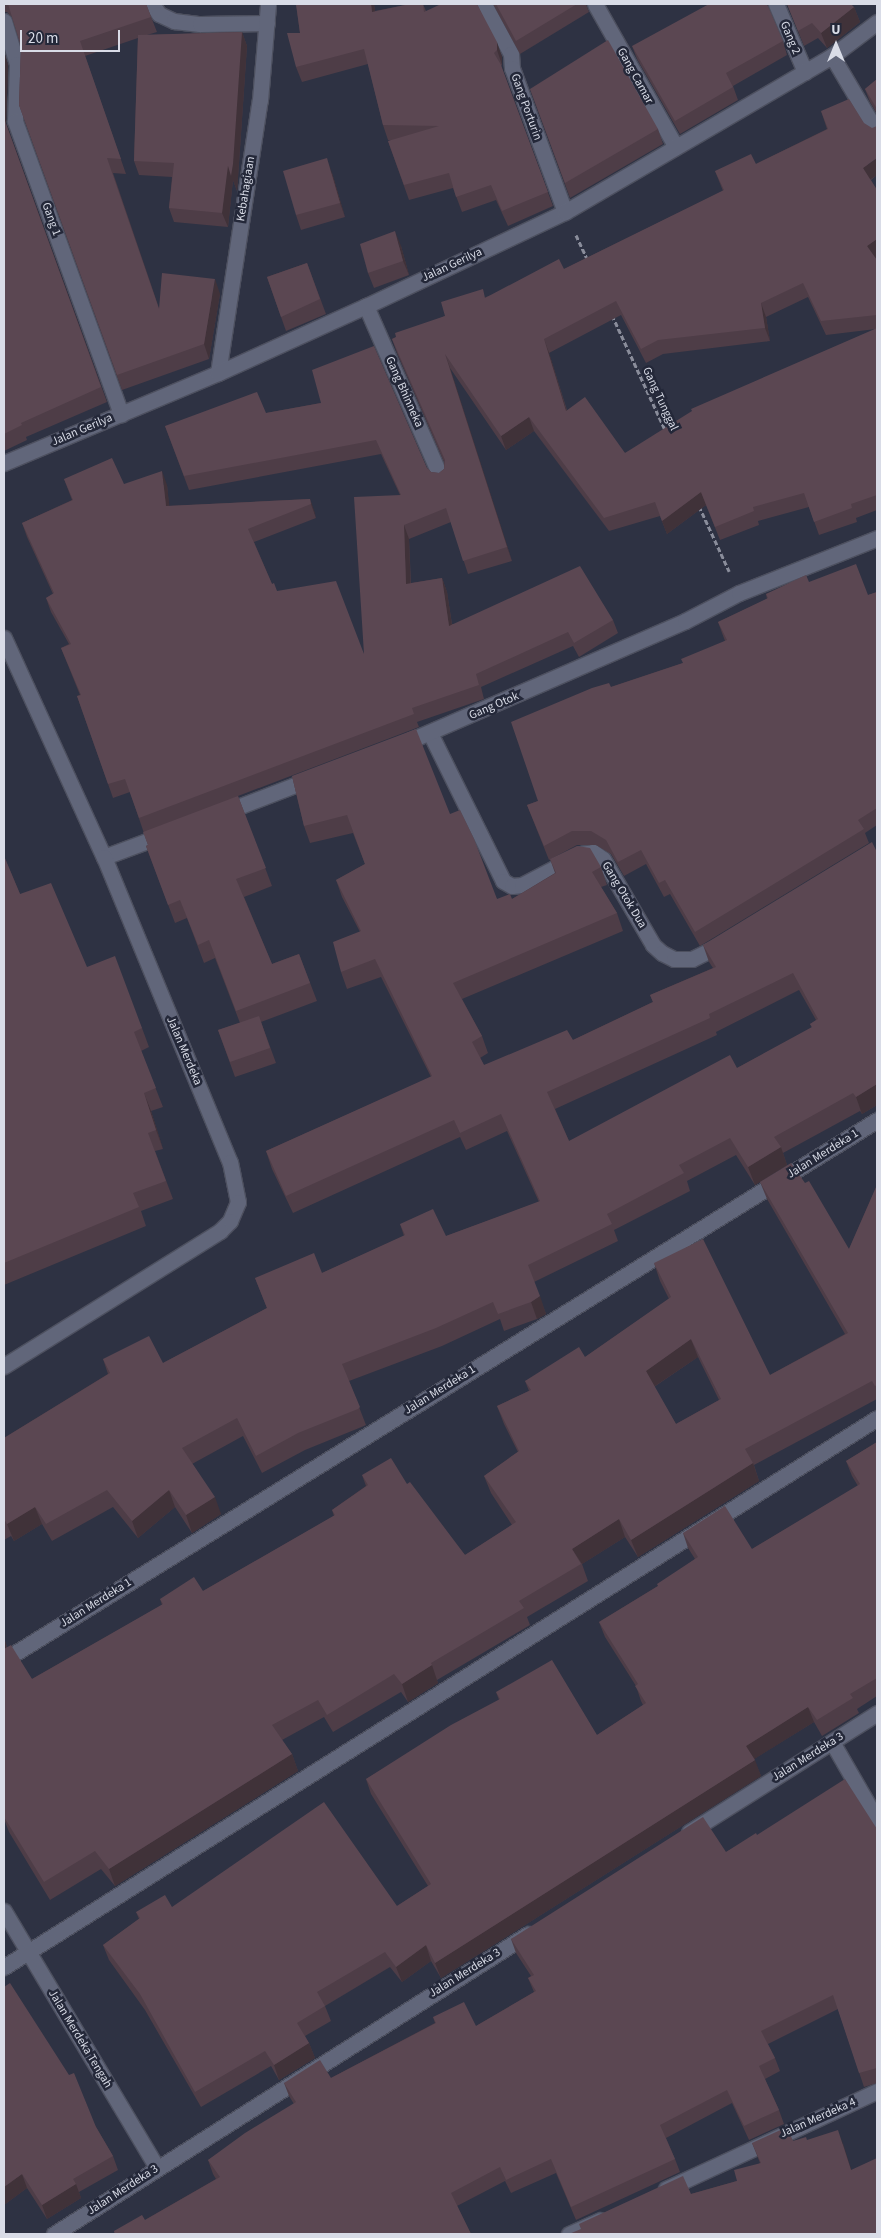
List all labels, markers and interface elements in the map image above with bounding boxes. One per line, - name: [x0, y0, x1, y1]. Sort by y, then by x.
- street label: Gang 2: [777, 19, 803, 57]
- scale bar: [22, 20, 122, 52]
- north arrow: [811, 20, 861, 70]
- text: U: [831, 20, 841, 40]
- text: 20 m: [28, 28, 58, 49]
- street label: Gang Camar: [614, 46, 656, 106]
- street label: Gang Porturin: [507, 72, 545, 142]
- street label: Kebahagiaan: [234, 155, 258, 223]
- street label: Gang 1: [38, 200, 64, 238]
- street label: Jalan Gerilya: [420, 245, 484, 285]
- street label: Gang Bhinneka: [382, 354, 426, 430]
- street label: Gang Tunggal: [639, 365, 681, 433]
- street label: Jalan Gerilya: [49, 411, 115, 449]
- street label: Gang Otok: [467, 689, 521, 723]
- street label: Gang Otok Dua: [598, 859, 650, 931]
- street label: Jalan Merdeka: [163, 1015, 205, 1087]
- street label: Jalan Merdeka 1: [785, 1126, 861, 1182]
- street label: Jalan Merdeka 1: [402, 1362, 478, 1418]
- street label: Jalan Merdeka 1: [58, 1575, 134, 1631]
- street label: Jalan Merdeka 3: [770, 1729, 846, 1785]
- street label: Jalan Merdeka 3: [427, 1945, 503, 2001]
- street label: Jalan Merdeka Tengah: [45, 1987, 115, 2091]
- street label: Jalan Merdeka 4: [778, 2095, 858, 2141]
- street label: Jalan Merdeka 3: [85, 2162, 161, 2218]

